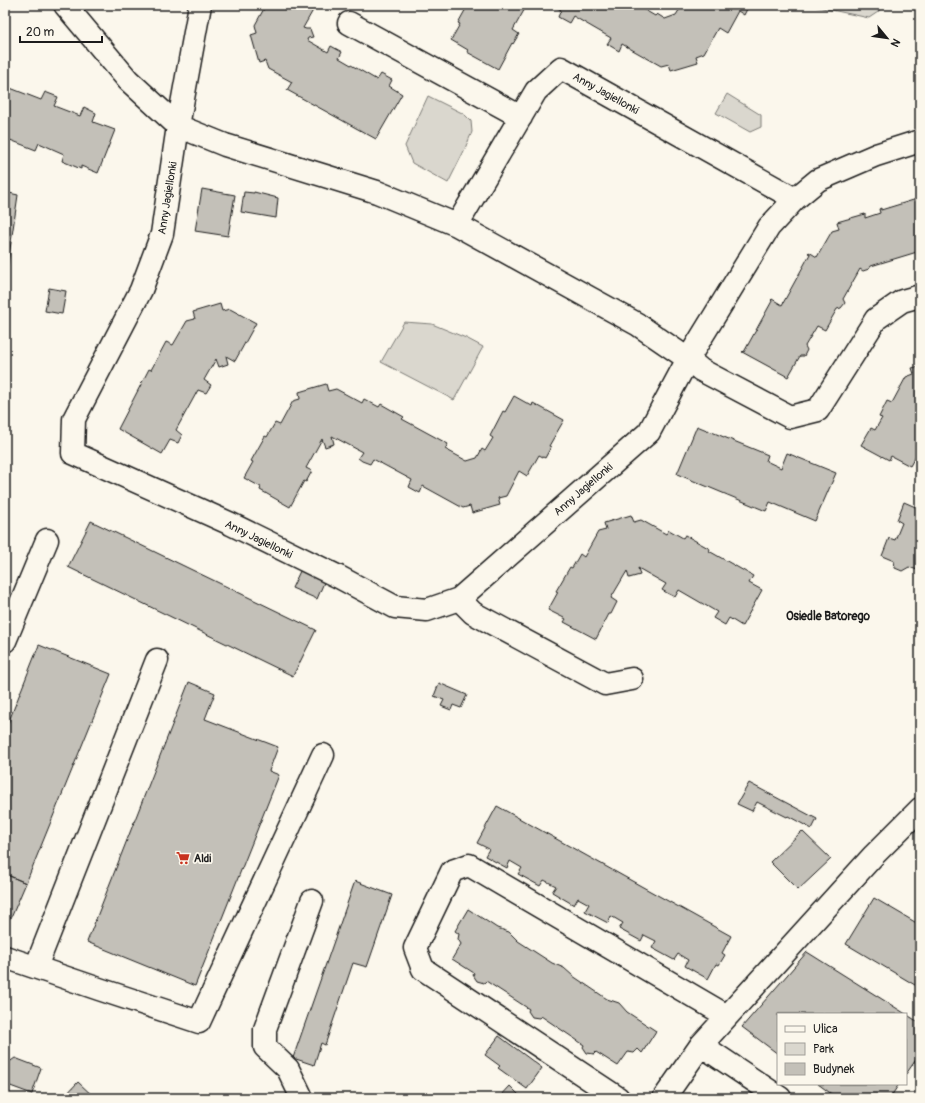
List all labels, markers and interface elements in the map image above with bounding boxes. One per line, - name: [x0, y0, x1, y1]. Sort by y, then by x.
- scale bar: [20, 18, 102, 44]
- north arrow: [867, 18, 907, 58]
- text: 20 m: [26, 25, 55, 40]
- text: N: [888, 36, 903, 50]
- street label: Anny Jagiellonki: [570, 70, 641, 117]
- street label: Anny Jagiellonki: [155, 161, 180, 235]
- street label: Anny Jagiellonki: [551, 460, 615, 518]
- street label: Anny Jagiellonki: [223, 517, 295, 561]
- district label: Osiedle Batorego: [786, 609, 871, 624]
- supermarket icon: Aldi: [175, 850, 191, 866]
- place label: Aldi: [194, 852, 211, 865]
- legend: [777, 1013, 907, 1085]
- text: Ulica: [813, 1022, 838, 1037]
- text: Park: [813, 1042, 834, 1057]
- text: Budynek: [813, 1062, 855, 1077]

